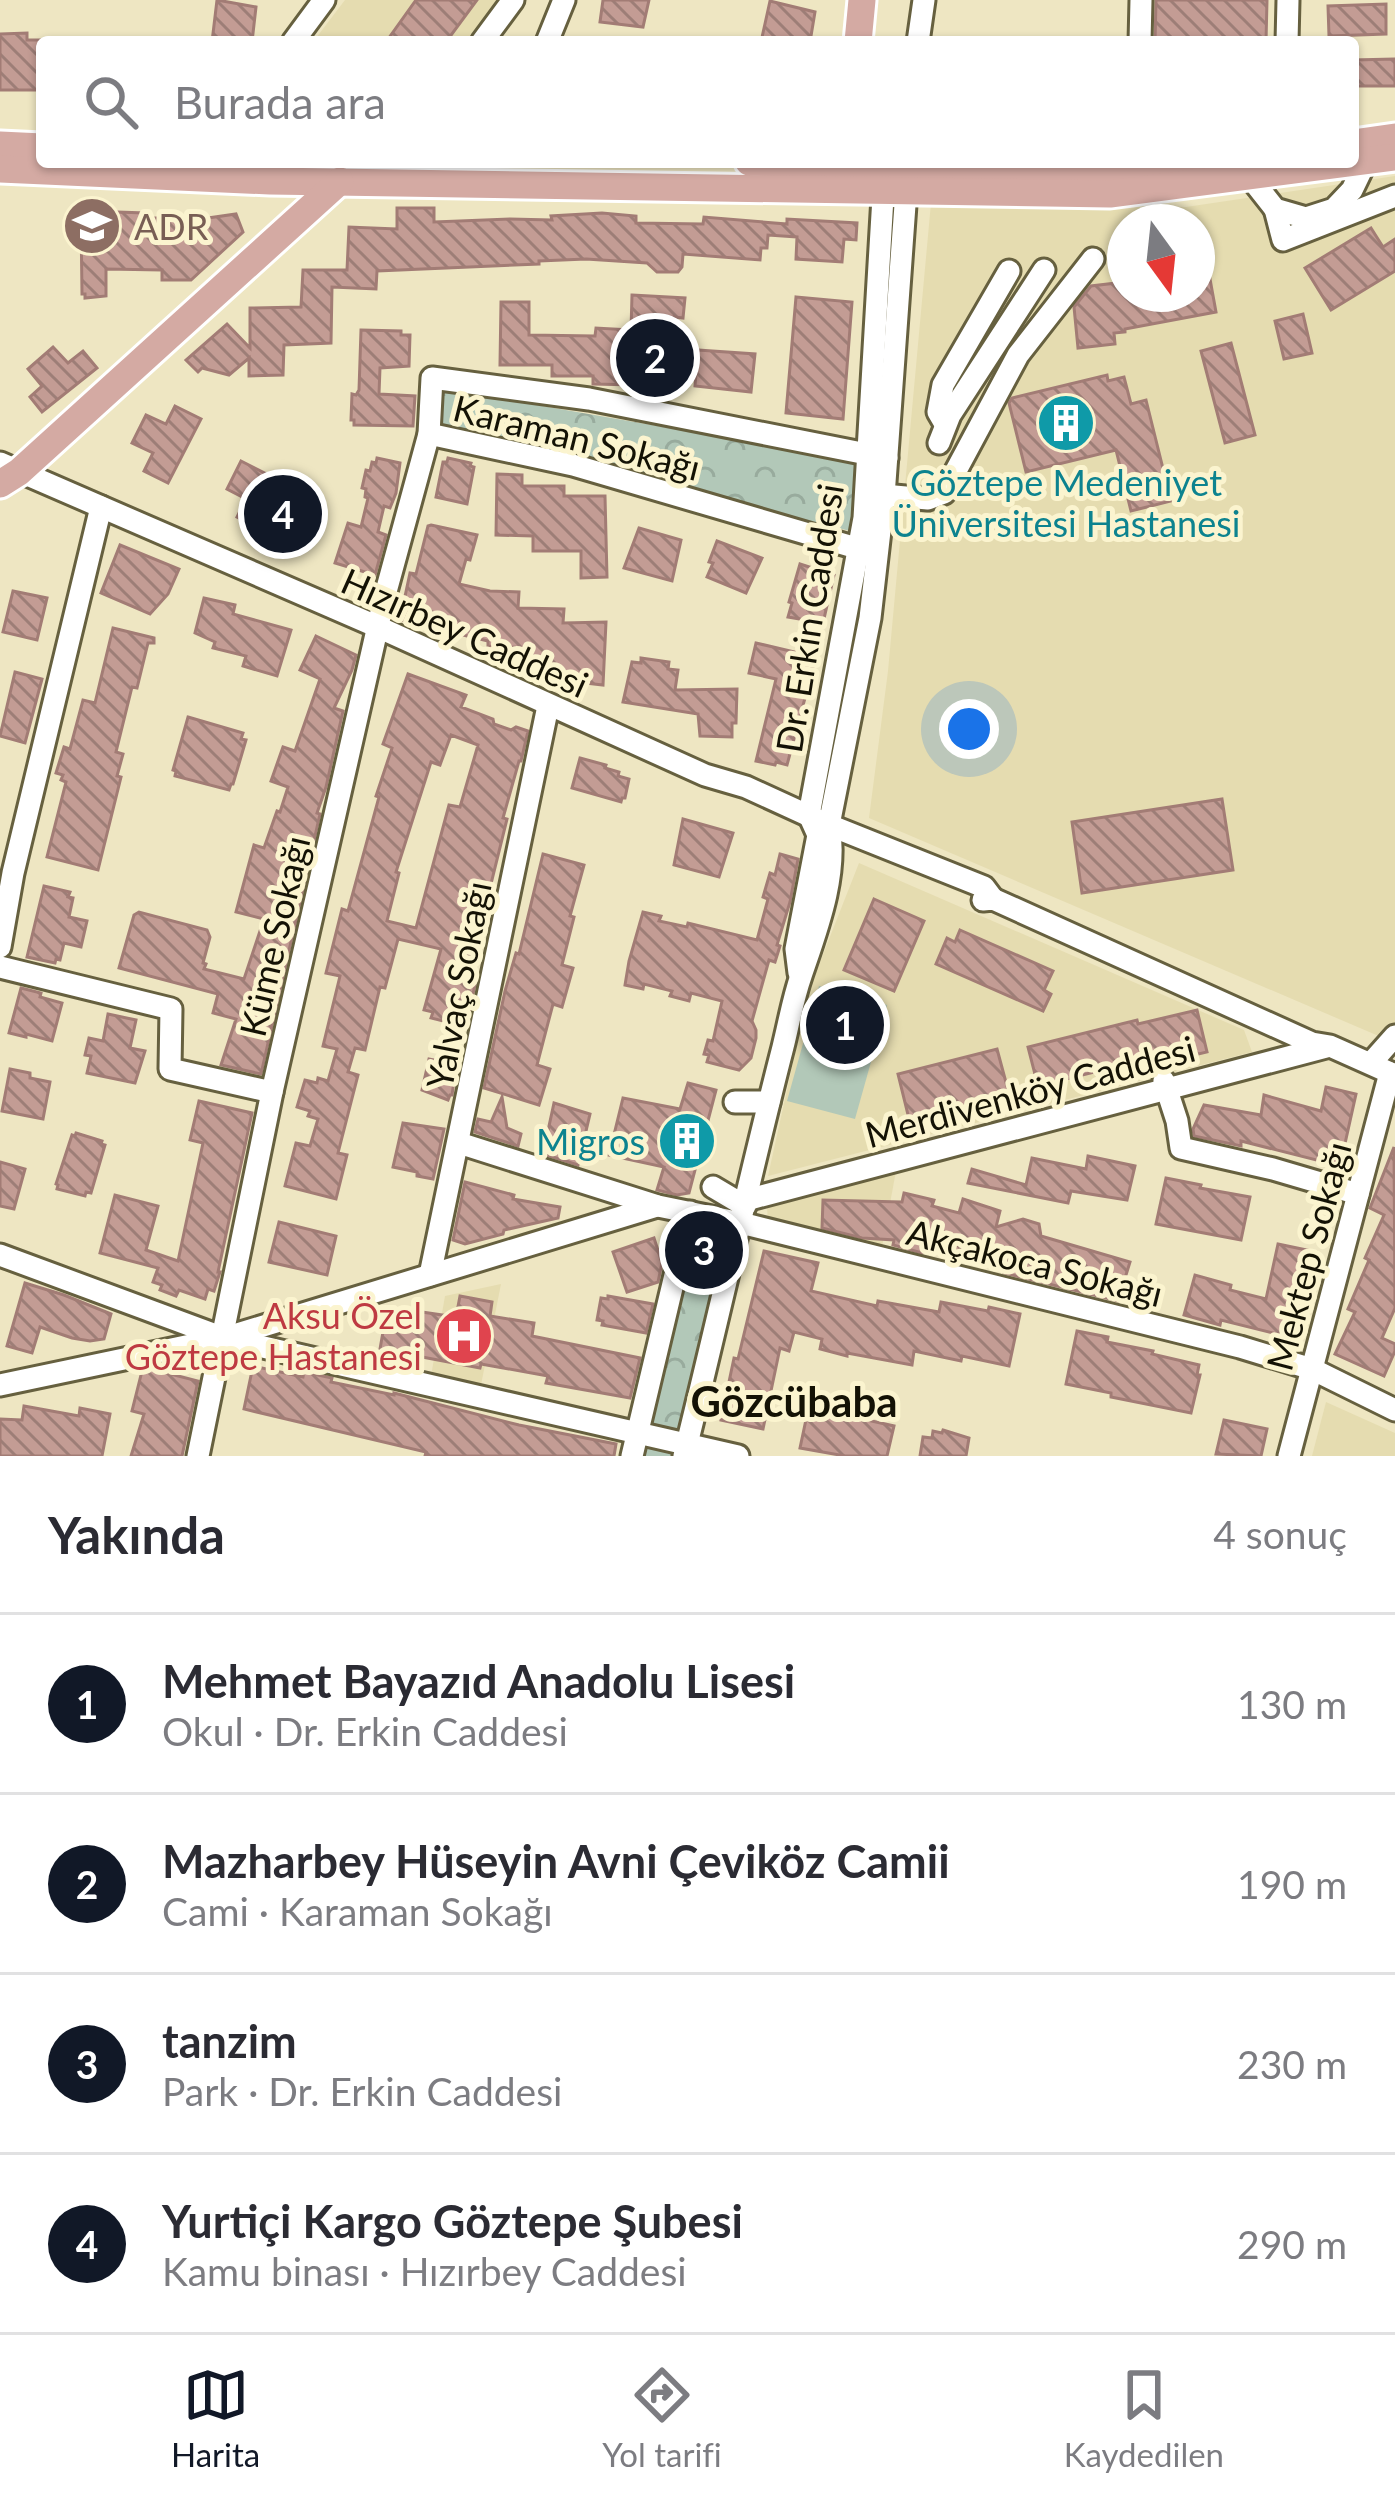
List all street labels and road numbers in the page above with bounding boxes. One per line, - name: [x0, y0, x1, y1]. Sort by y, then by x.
- street label: Karaman Sokağı: [449, 385, 705, 489]
- street label: Dr. Erkin Caddesi: [766, 480, 852, 756]
- street label: Hızırbey Caddesi: [335, 558, 595, 706]
- street label: Küme Sokağı: [230, 832, 318, 1040]
- street label: Yalvaç Sokağı: [416, 877, 500, 1093]
- street label: Merdivenköy Caddesi: [860, 1026, 1200, 1156]
- street label: Mektep Sokağı: [1256, 1137, 1360, 1375]
- street label: Akçakoca Sokağı: [903, 1209, 1167, 1315]

